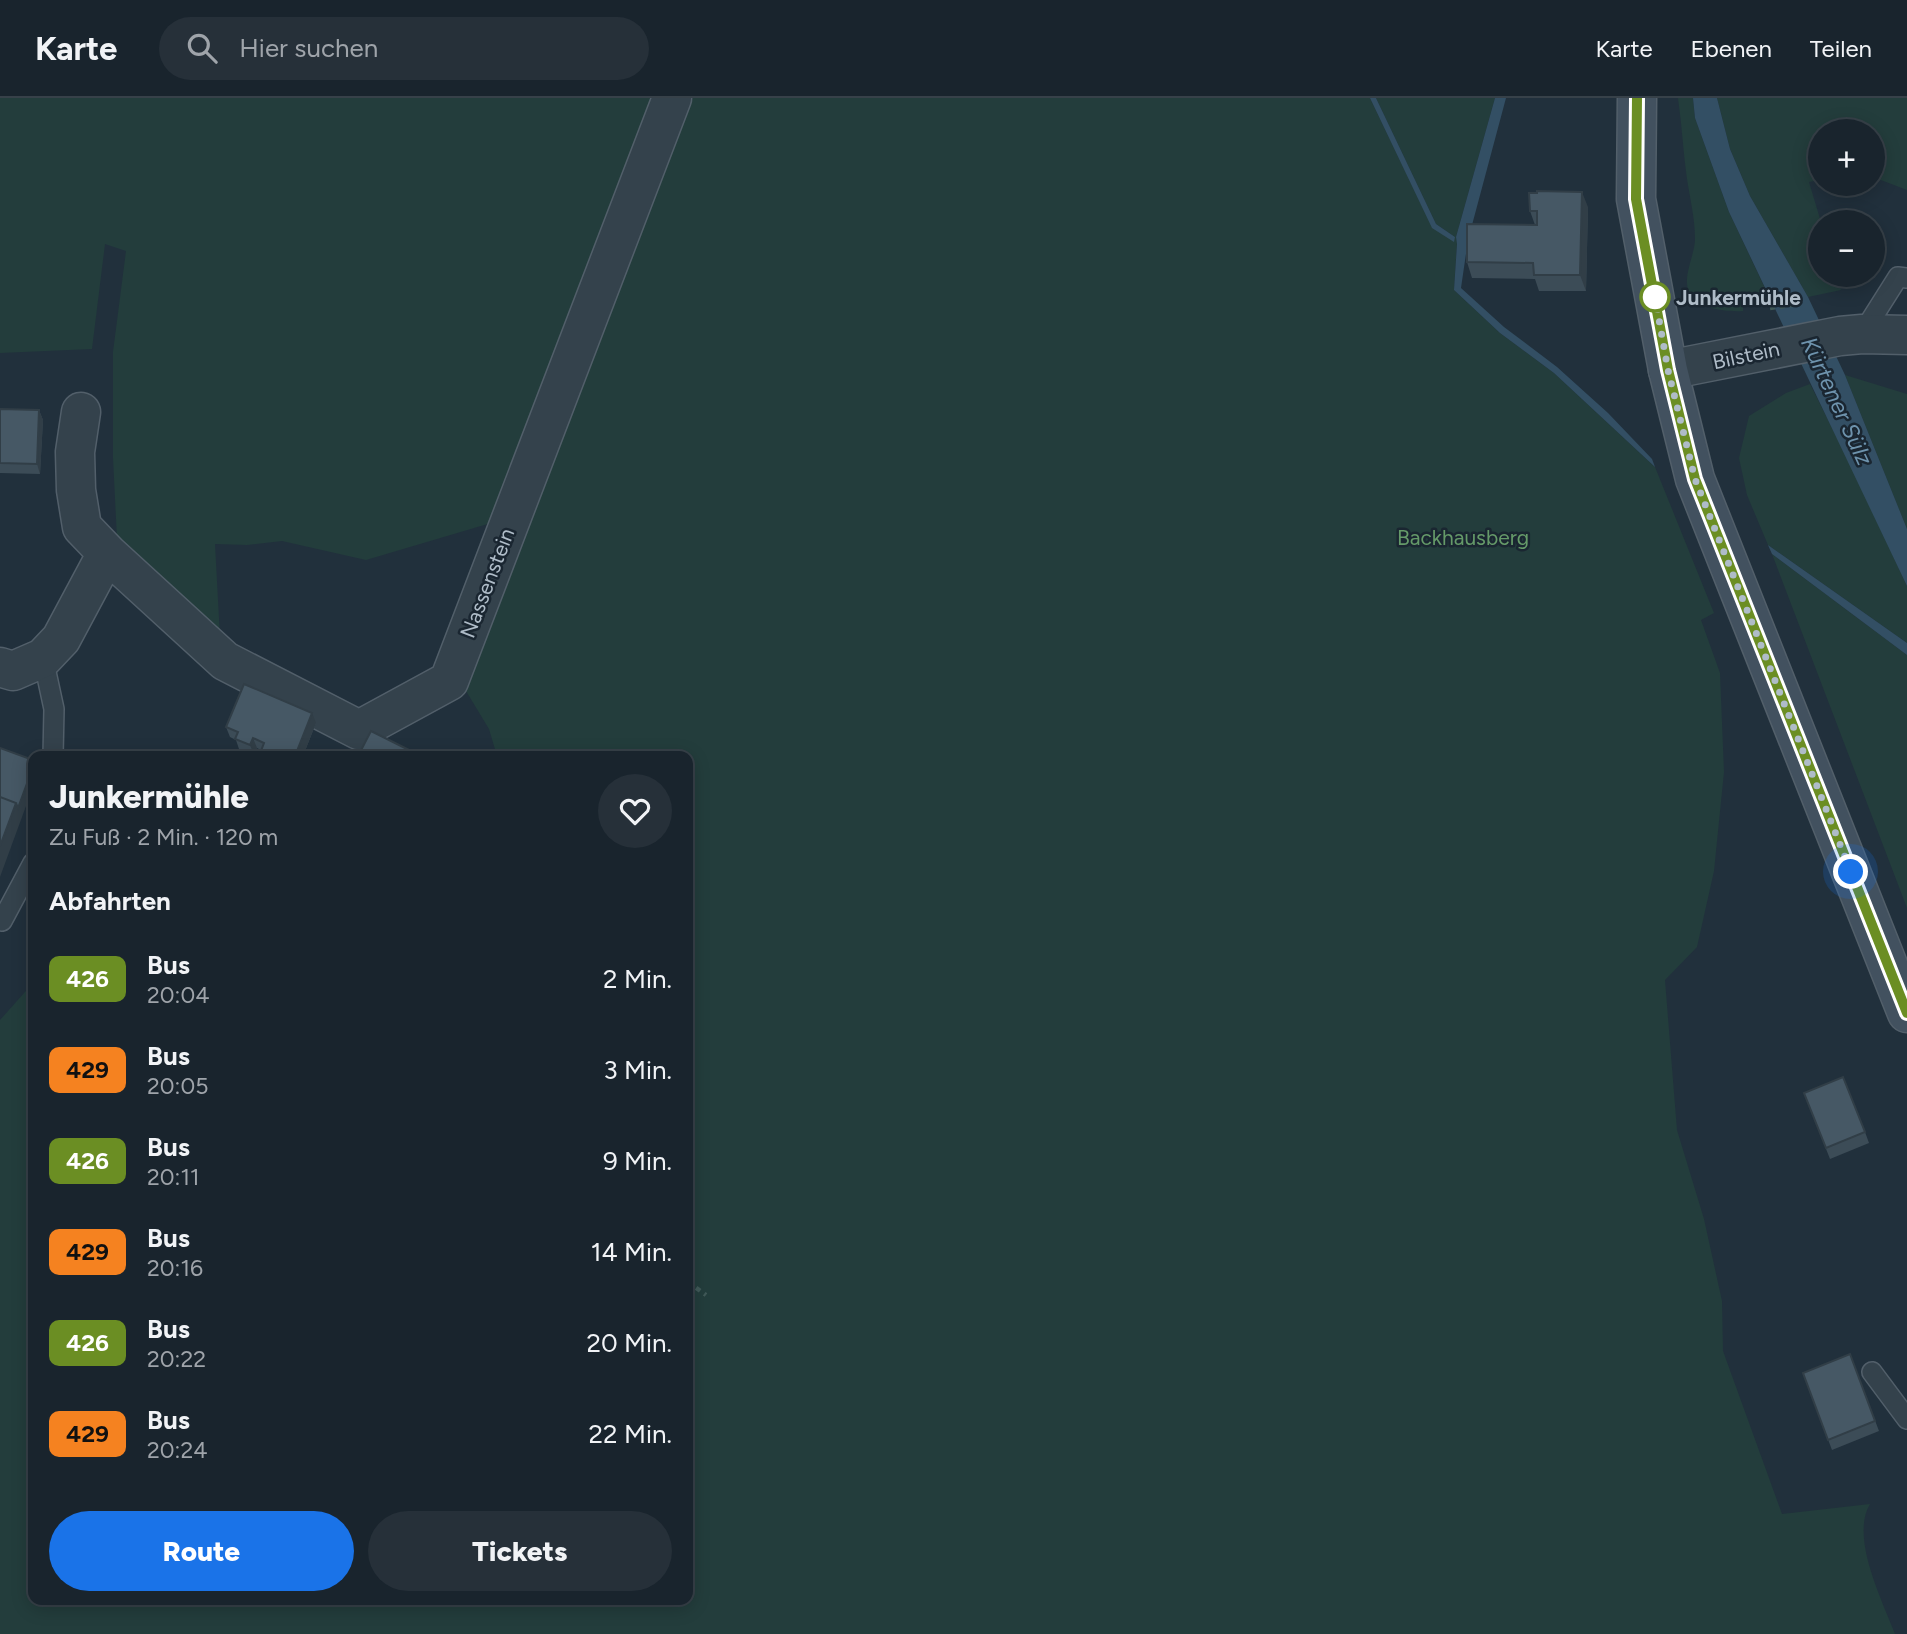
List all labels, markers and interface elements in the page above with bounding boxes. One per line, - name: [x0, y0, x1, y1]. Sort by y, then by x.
- search box: [159, 17, 649, 80]
- text: Karte: [35, 29, 117, 68]
- icon: search: [183, 29, 221, 67]
- text: Hier suchen: [239, 32, 378, 64]
- text: Karte: [1596, 34, 1653, 63]
- text: Ebenen: [1691, 34, 1772, 63]
- text: Teilen: [1810, 34, 1872, 63]
- map controls: [1808, 119, 1885, 287]
- button: +: [1808, 119, 1885, 196]
- button: −: [1808, 210, 1885, 287]
- marker: Junkermühle: [1640, 282, 1670, 312]
- place label: Junkermühle: [1676, 285, 1801, 310]
- water label: Kürtener Sülz: [1795, 332, 1879, 470]
- street label: Bilstein: [1710, 336, 1782, 374]
- street label: Nassenstein: [455, 525, 519, 641]
- park label: Backhausberg: [1397, 525, 1529, 550]
- button: heart: [598, 774, 672, 848]
- text: Junkermühle: [49, 777, 249, 816]
- text: Zu Fuß · 2 Min. · 120 m: [49, 823, 278, 851]
- your location: [1833, 854, 1868, 889]
- text: Abfahrten: [49, 885, 171, 917]
- text: Bus: [147, 949, 190, 981]
- text: 2 Min.: [603, 963, 672, 995]
- text: 426: [66, 964, 109, 993]
- text: 20:04: [147, 981, 209, 1009]
- text: Bus: [147, 1040, 190, 1072]
- text: 3 Min.: [603, 1054, 672, 1086]
- text: 429: [66, 1055, 109, 1084]
- text: 20:05: [147, 1072, 208, 1100]
- text: Bus: [147, 1131, 190, 1163]
- text: 9 Min.: [603, 1145, 672, 1177]
- text: 426: [66, 1146, 109, 1175]
- text: 20:11: [147, 1163, 199, 1191]
- text: Bus: [147, 1222, 190, 1254]
- text: 14 Min.: [591, 1236, 672, 1268]
- text: 429: [66, 1237, 109, 1266]
- text: 20:16: [147, 1254, 203, 1282]
- text: Bus: [147, 1313, 190, 1345]
- text: 20 Min.: [586, 1327, 672, 1359]
- text: 426: [66, 1328, 109, 1357]
- text: 20:22: [147, 1345, 206, 1373]
- text: Bus: [147, 1404, 190, 1436]
- text: 22 Min.: [589, 1418, 672, 1450]
- text: 429: [66, 1419, 109, 1448]
- text: 20:24: [147, 1436, 208, 1464]
- button: Route: [49, 1511, 354, 1591]
- button: Tickets: [368, 1511, 672, 1591]

